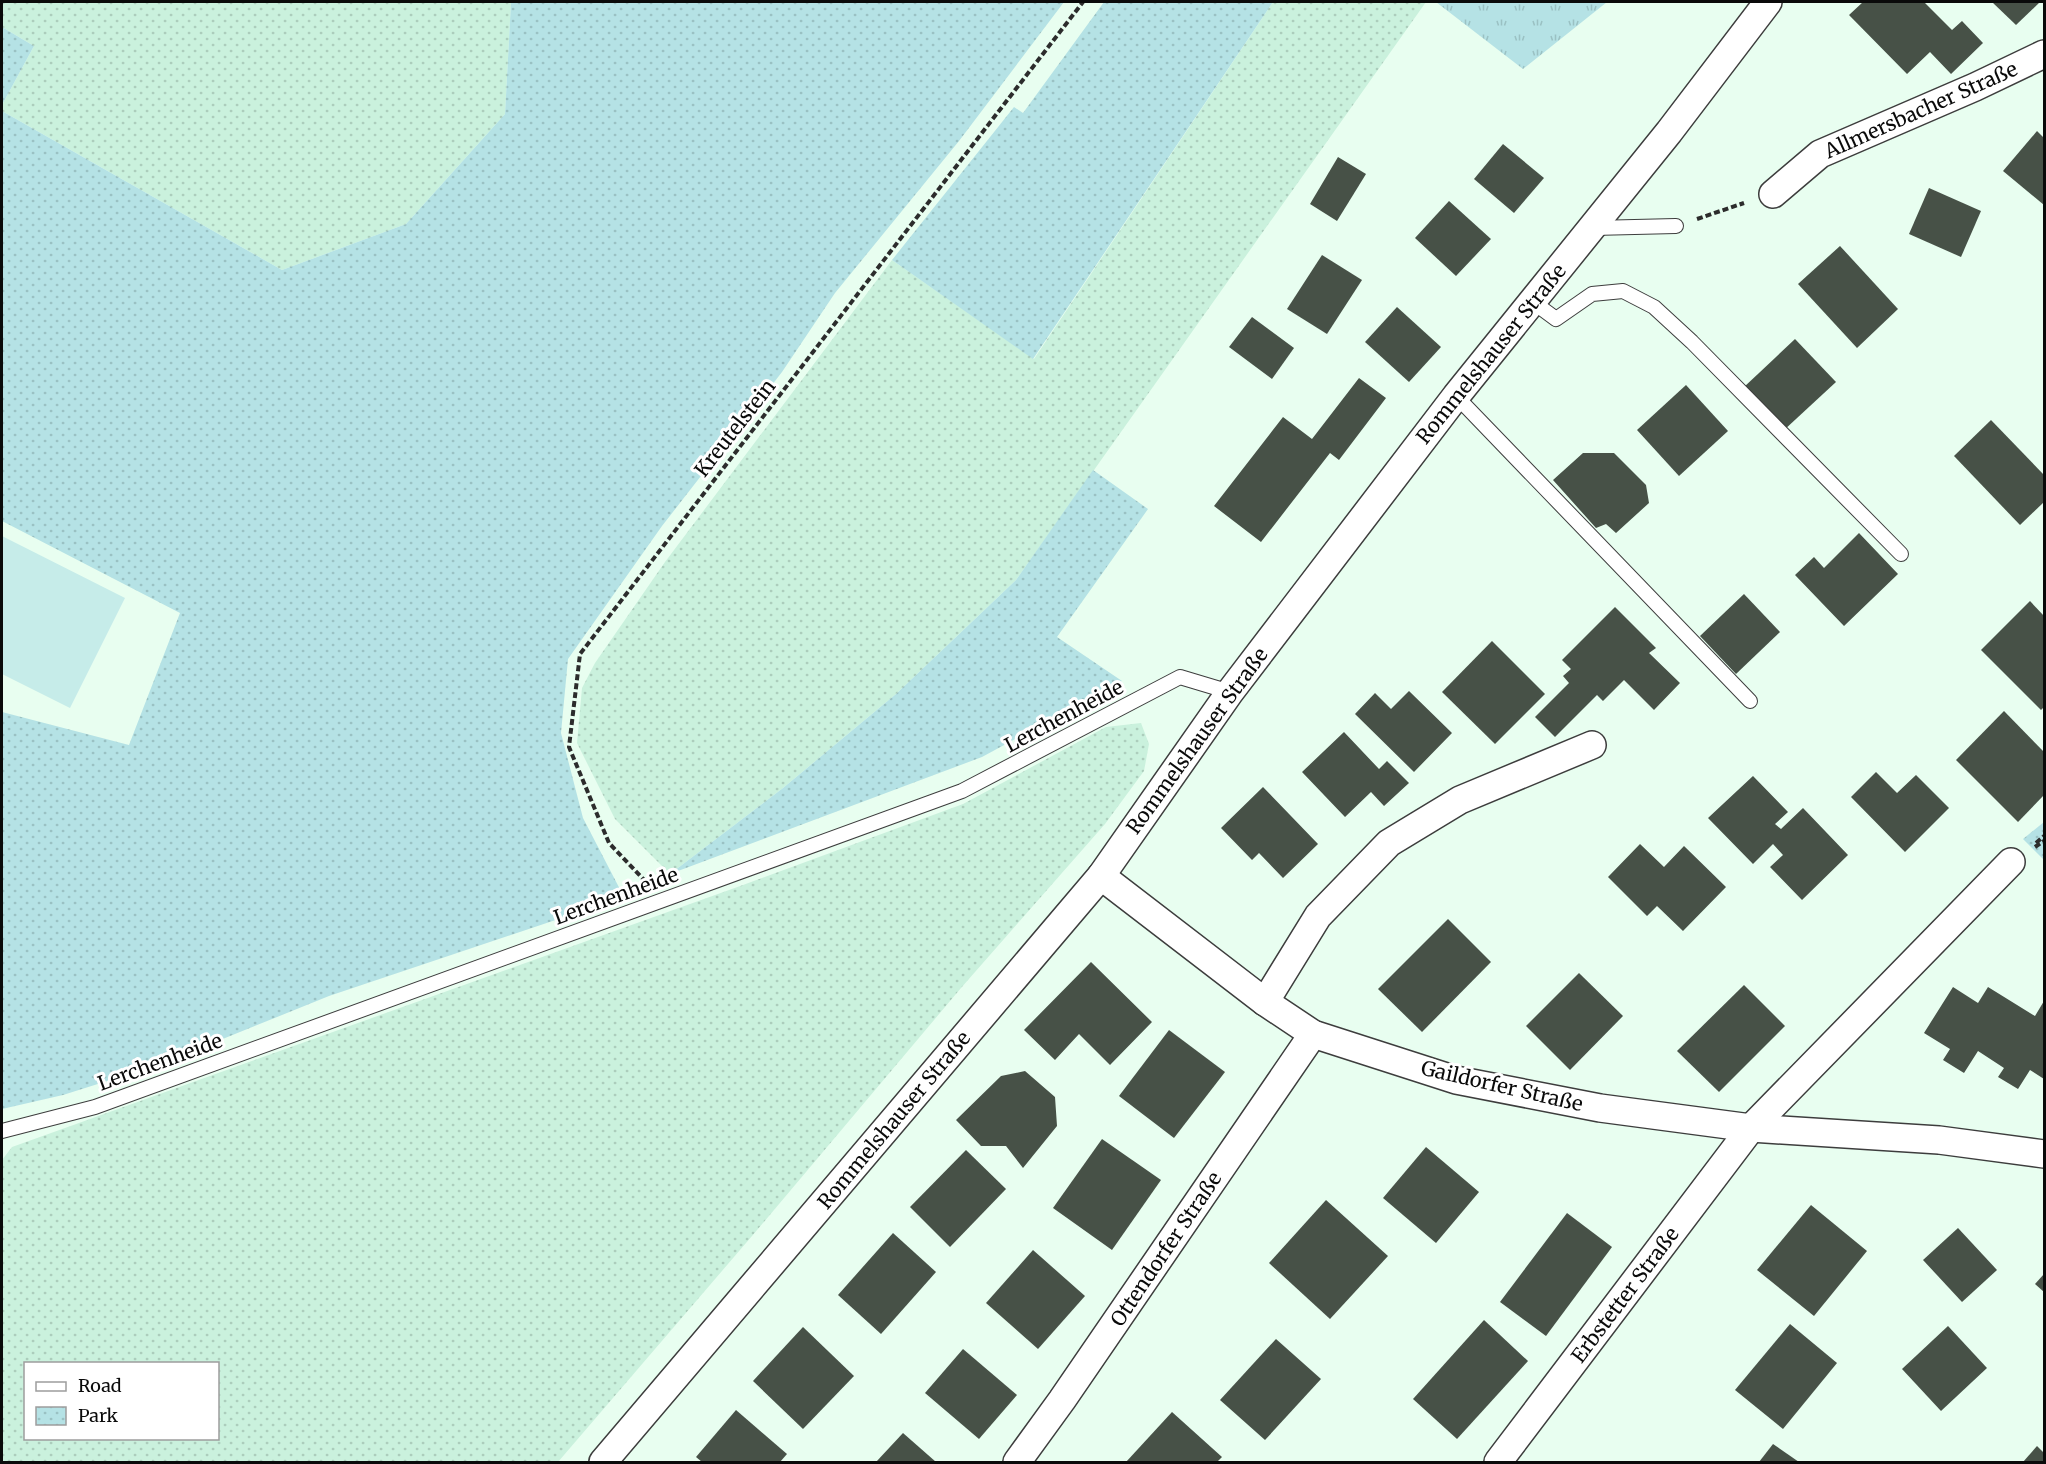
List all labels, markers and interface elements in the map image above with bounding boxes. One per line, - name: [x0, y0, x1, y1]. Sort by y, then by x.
- street label: Allmersbacher Straße: [1820, 56, 2021, 164]
- street label: Rommelshauser Straße: [1410, 259, 1571, 449]
- street label: Kreutelstein: [689, 374, 780, 481]
- street label: Rommelshauser Straße: [1121, 643, 1273, 839]
- street label: Lerchenheide: [1000, 674, 1127, 757]
- street label: Lerchenheide: [550, 861, 682, 930]
- street label: Rommelshauser Straße: [812, 1026, 975, 1214]
- street label: Lerchenheide: [94, 1027, 226, 1096]
- street label: Gaildorfer Straße: [1419, 1055, 1585, 1116]
- street label: Ottendorfer Straße: [1105, 1167, 1227, 1331]
- street label: Erbstetter Straße: [1565, 1222, 1684, 1368]
- legend: [24, 1362, 219, 1440]
- text: Road: [78, 1374, 122, 1397]
- text: Park: [78, 1404, 119, 1427]

